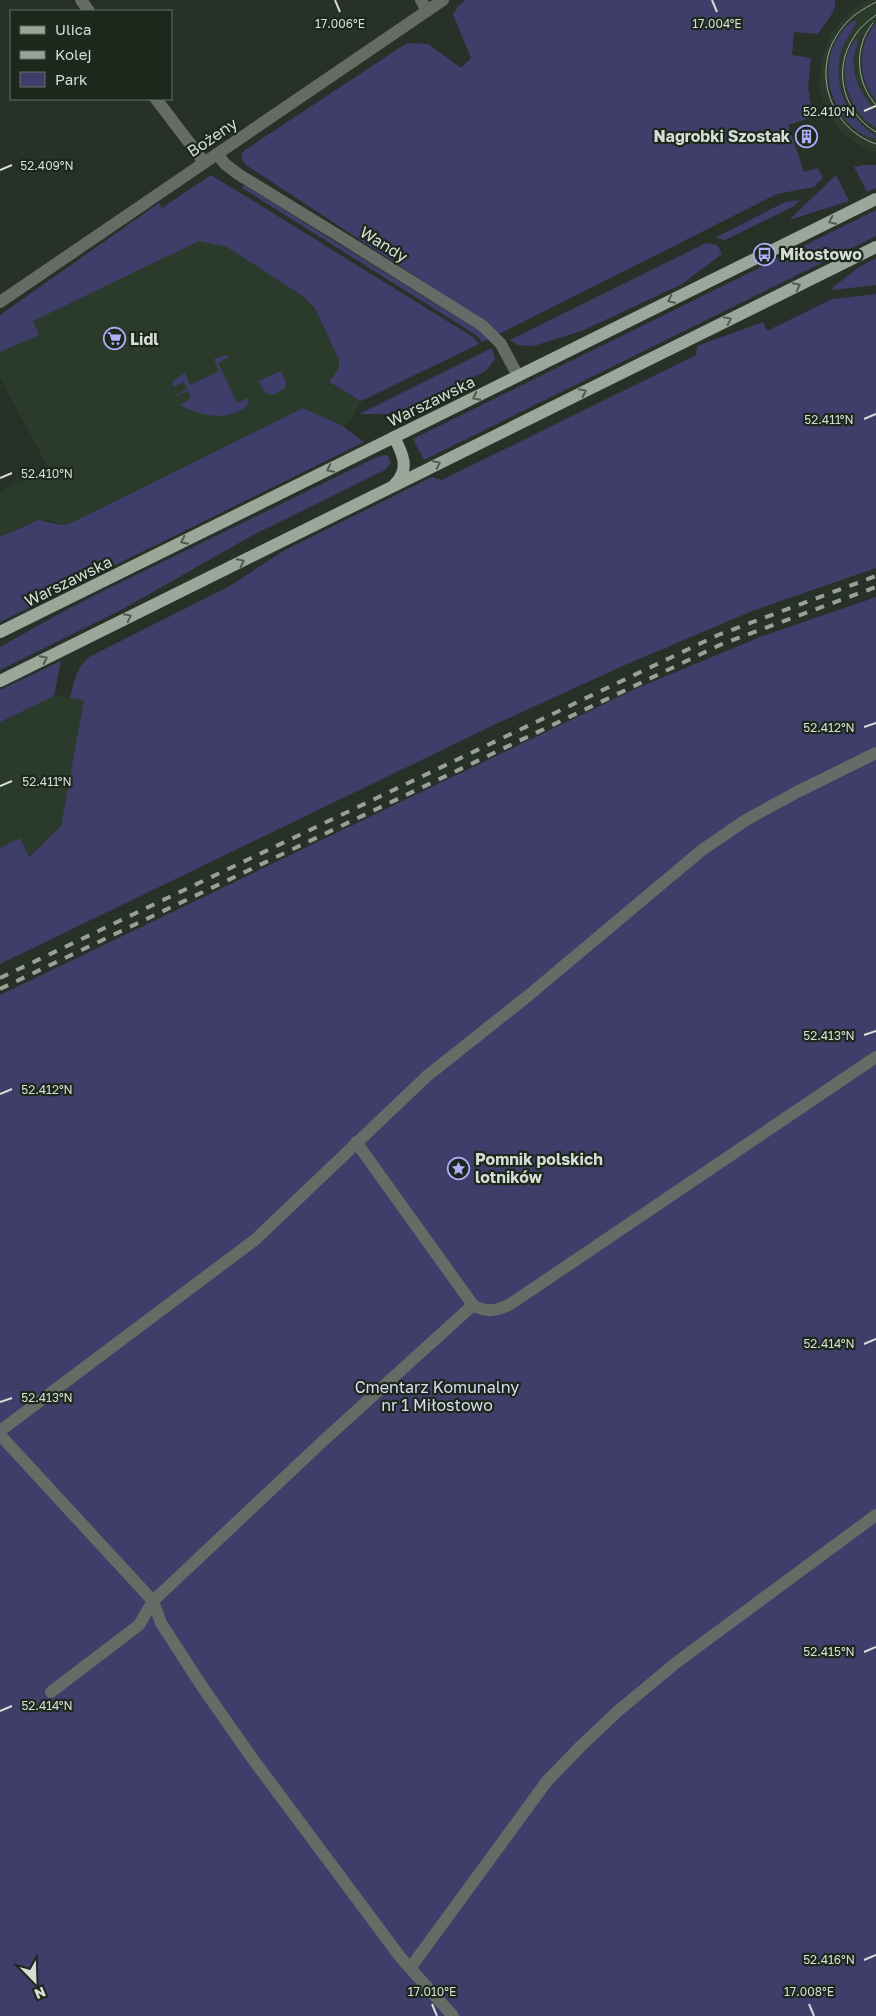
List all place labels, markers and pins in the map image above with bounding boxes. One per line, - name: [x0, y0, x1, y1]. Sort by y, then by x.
- building icon: Nagrobki Szostak: [794, 124, 818, 148]
- place label: Nagrobki Szostak: [653, 126, 791, 146]
- bus stop icon: Miłostowo: [752, 242, 776, 266]
- place label: Miłostowo: [780, 244, 862, 264]
- supermarket icon: Lidl: [102, 327, 126, 351]
- place label: Lidl: [130, 329, 159, 349]
- place label: Pomnik polskich lotników: [475, 1149, 603, 1187]
- place icon: Pomnik polskich lotników: [447, 1156, 471, 1180]

